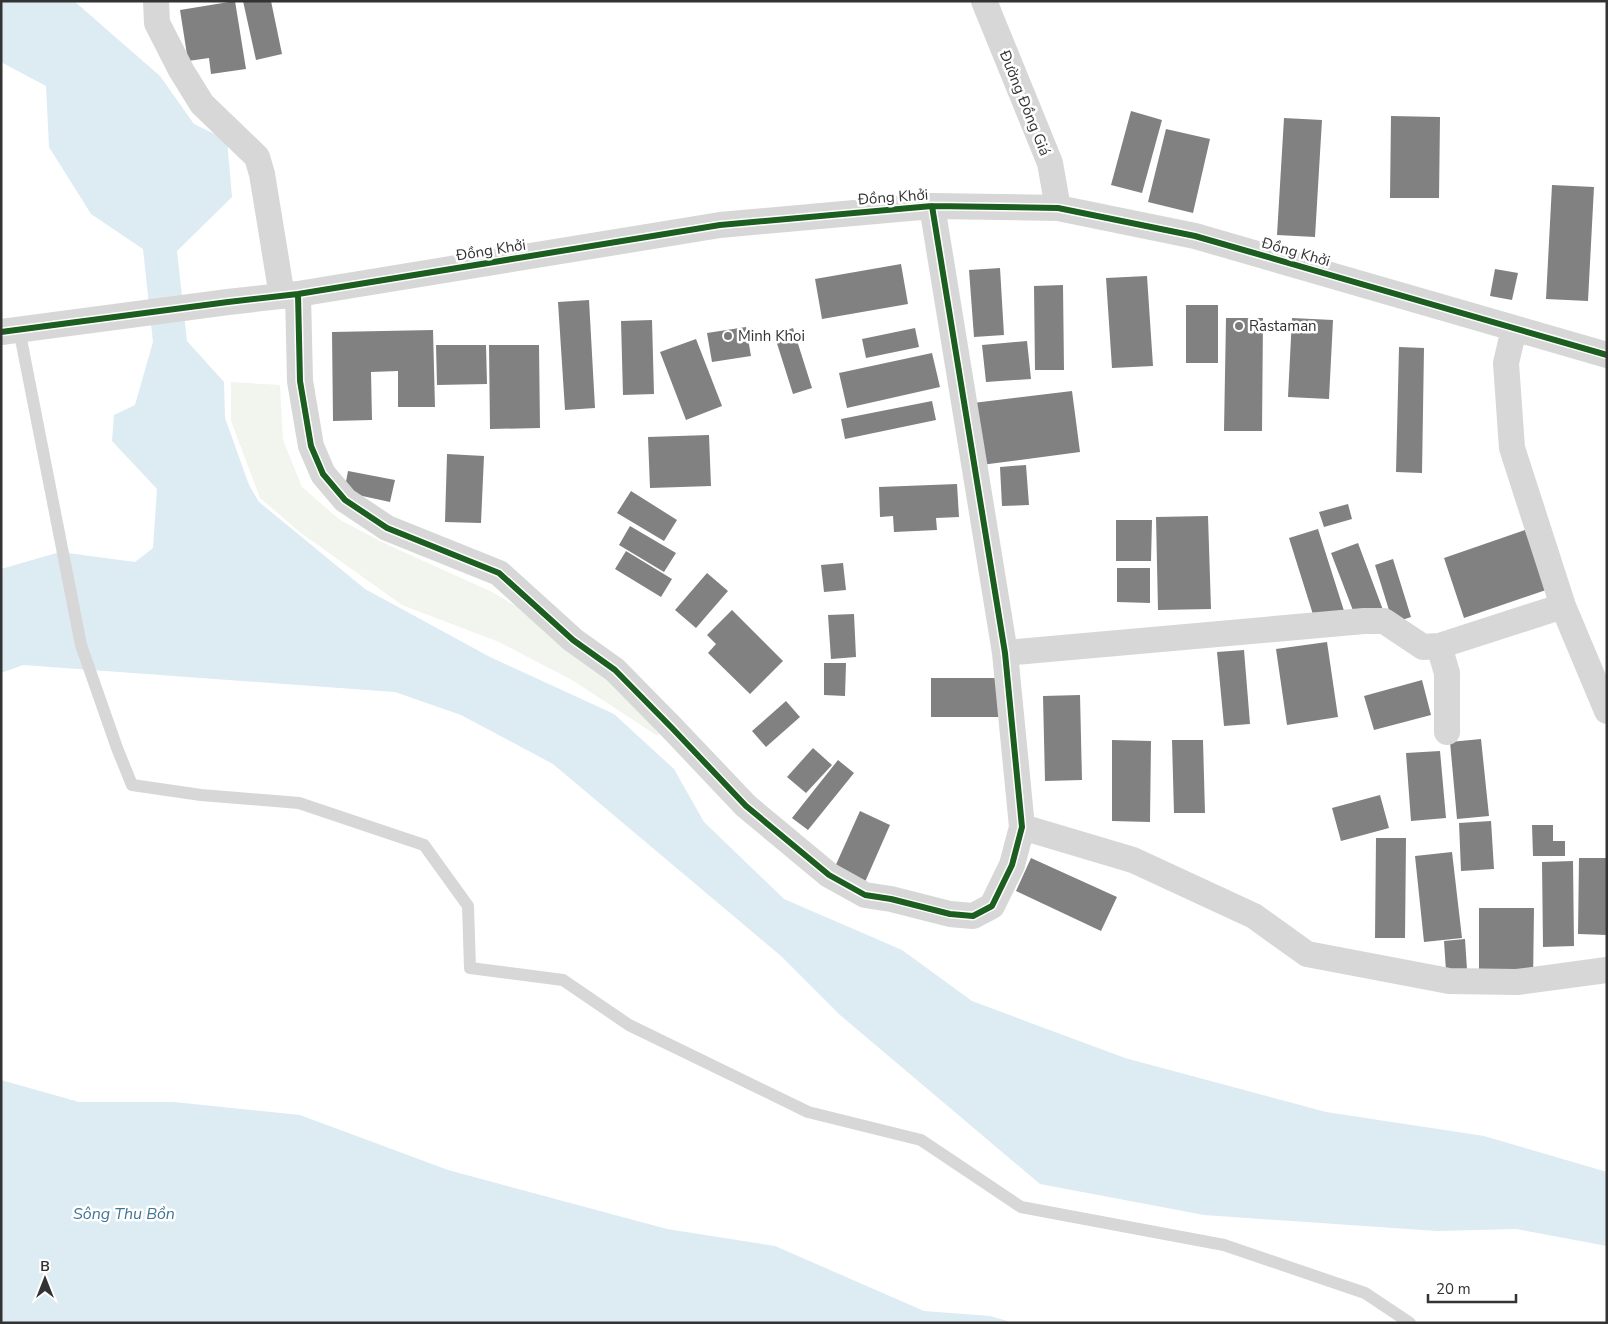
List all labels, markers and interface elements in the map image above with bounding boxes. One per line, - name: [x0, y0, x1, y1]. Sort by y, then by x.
- street label: Đường Đồng Giá: [994, 46, 1055, 159]
- street label: Đồng Khởi: [856, 185, 929, 209]
- street label: Đồng Khởi: [1258, 232, 1333, 271]
- street label: Đồng Khởi: [454, 235, 527, 266]
- place label: Rastaman: [1249, 316, 1317, 336]
- marker: Rastaman: [1233, 320, 1245, 332]
- place label: Minh Khoi: [738, 326, 805, 346]
- marker: Minh Khoi: [722, 330, 734, 342]
- water label: Sông Thu Bồn: [73, 1203, 175, 1225]
- north arrow: [20, 1254, 70, 1304]
- text: B: [40, 1257, 50, 1276]
- scale bar: [1428, 1272, 1516, 1304]
- text: 20 m: [1436, 1279, 1471, 1299]

